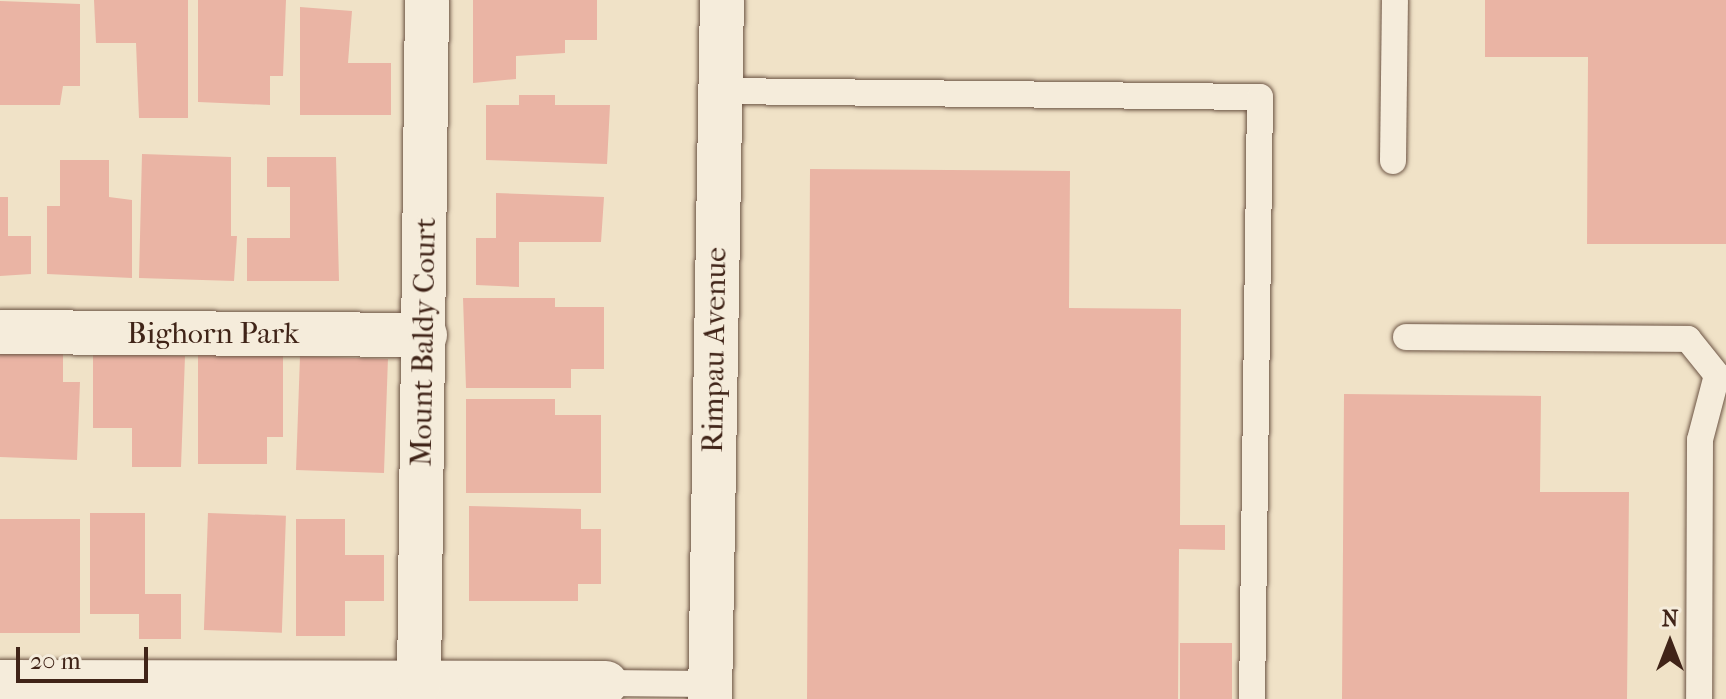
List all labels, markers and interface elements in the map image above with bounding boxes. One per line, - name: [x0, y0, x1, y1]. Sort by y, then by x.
- street label: Mount Baldy Court: [404, 217, 444, 467]
- street label: Rimpau Avenue: [695, 247, 735, 453]
- street label: Bighorn Park: [127, 316, 299, 352]
- north arrow: [1630, 603, 1710, 683]
- text: N: [1662, 606, 1678, 632]
- scale bar: [20, 631, 152, 681]
- text: 20 m: [30, 647, 81, 675]

